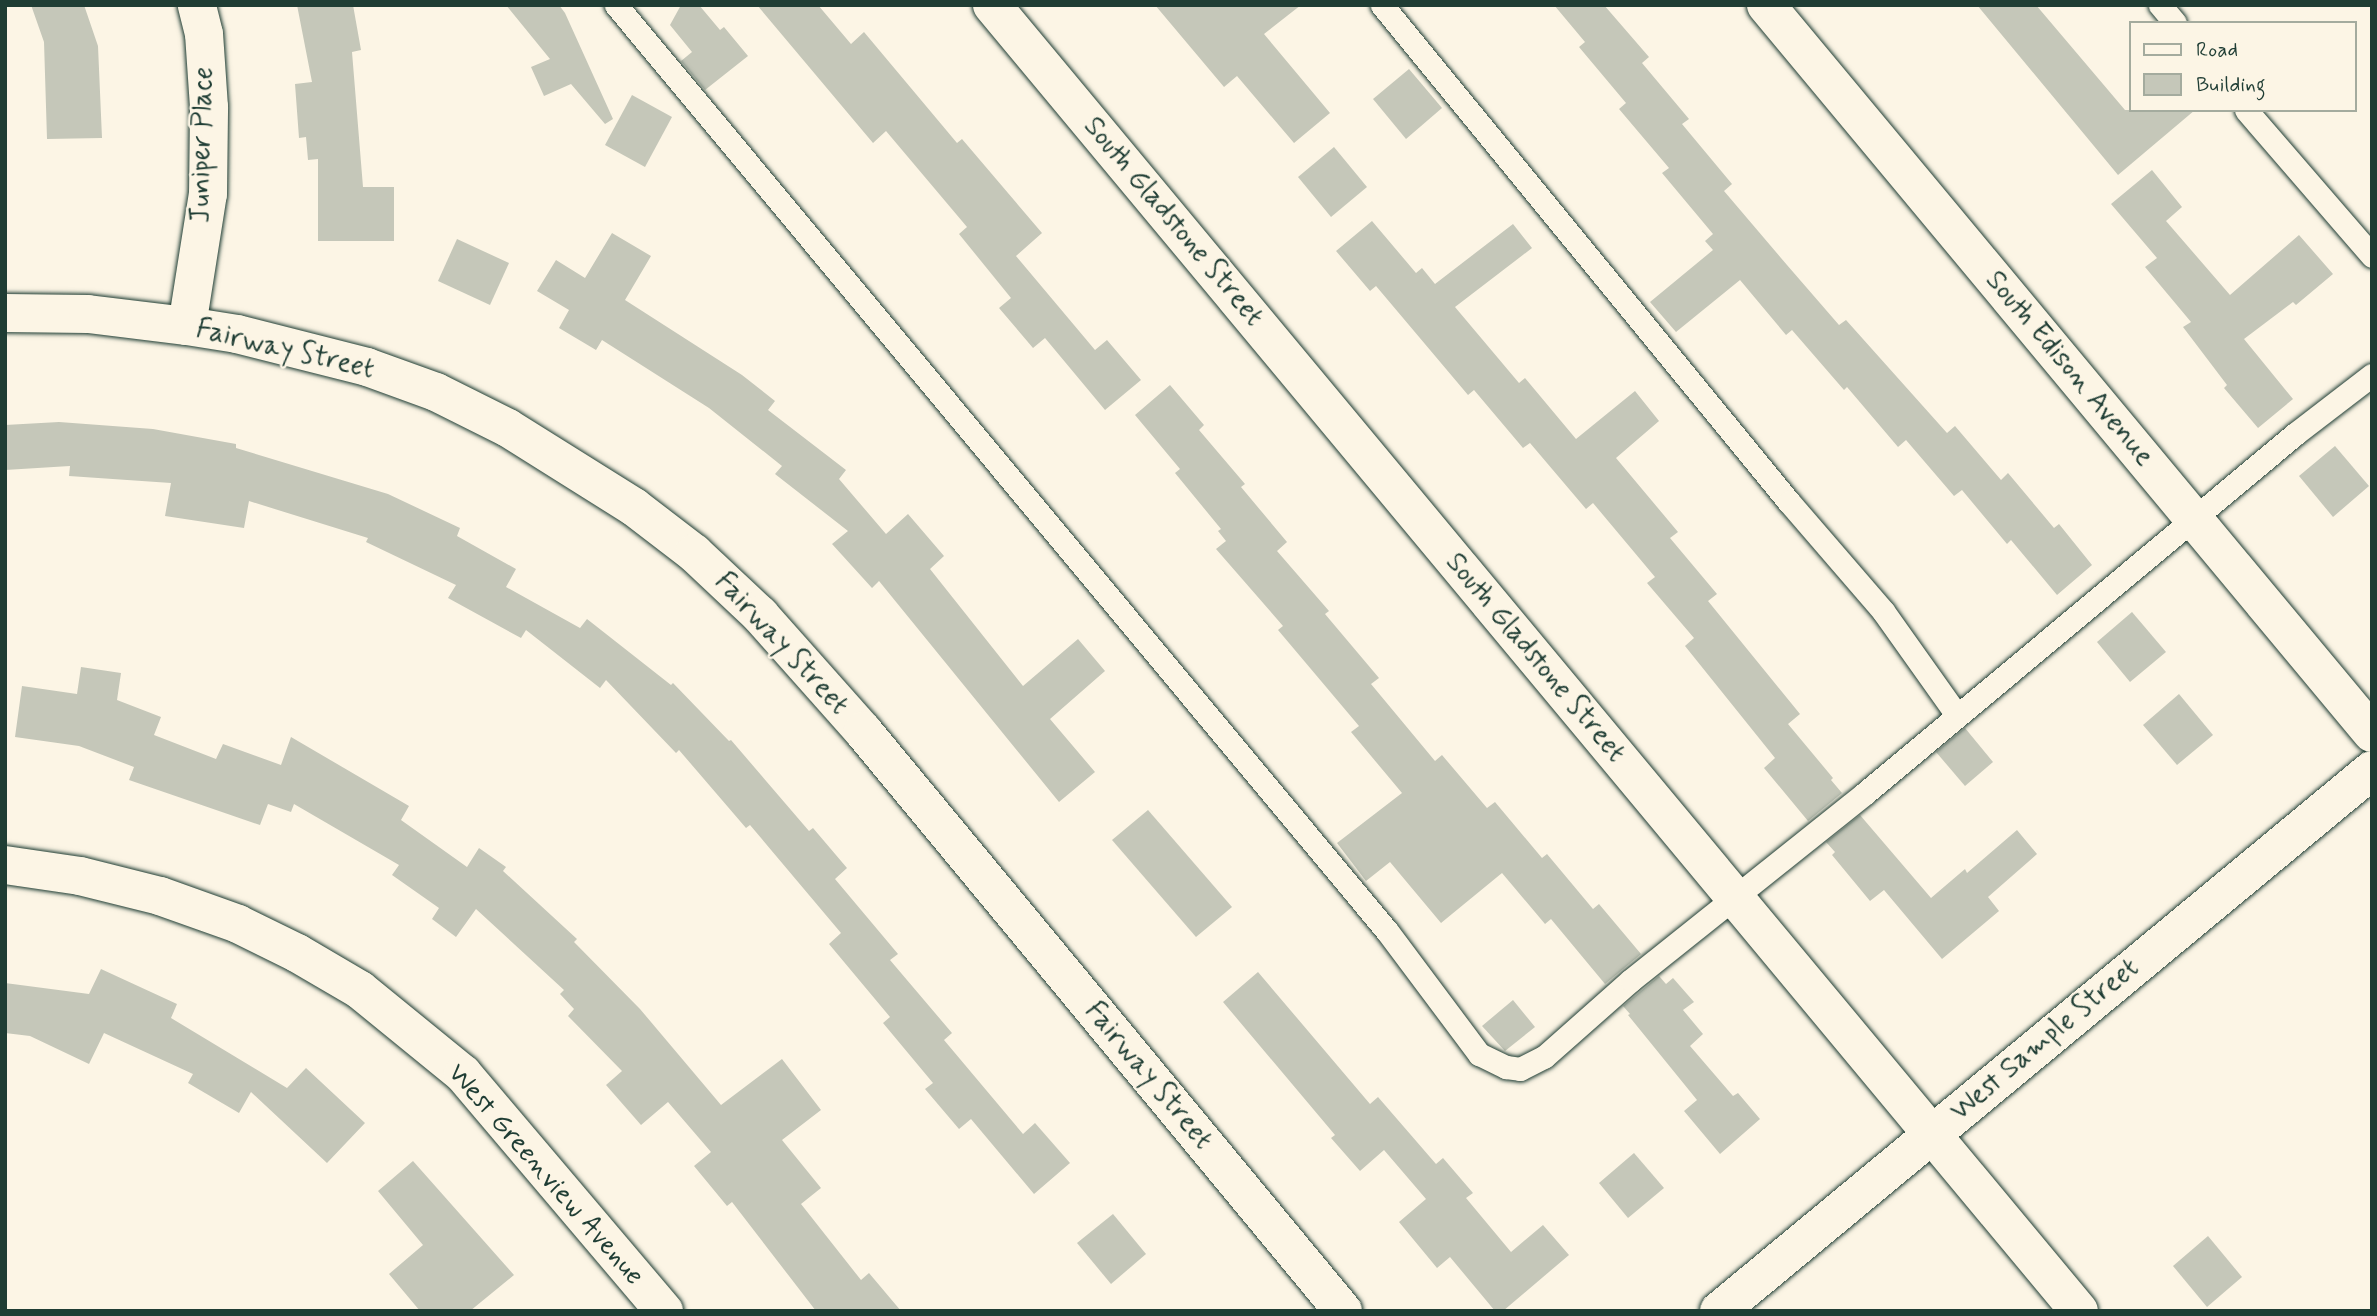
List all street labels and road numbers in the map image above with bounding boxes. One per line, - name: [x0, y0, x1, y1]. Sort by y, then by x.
- street label: Juniper Place: [185, 66, 221, 224]
- street label: South Gladstone Street: [1074, 109, 1272, 335]
- street label: South Edison Avenue: [1978, 265, 2160, 473]
- street label: Fairway Street: [190, 313, 380, 387]
- street label: South Gladstone Street: [1436, 545, 1634, 771]
- street label: Fairway Street: [705, 564, 857, 724]
- street label: West Sample Street: [1942, 950, 2148, 1130]
- street label: Fairway Street: [1075, 994, 1221, 1158]
- street label: West Greenview Avenue: [438, 1055, 652, 1295]

